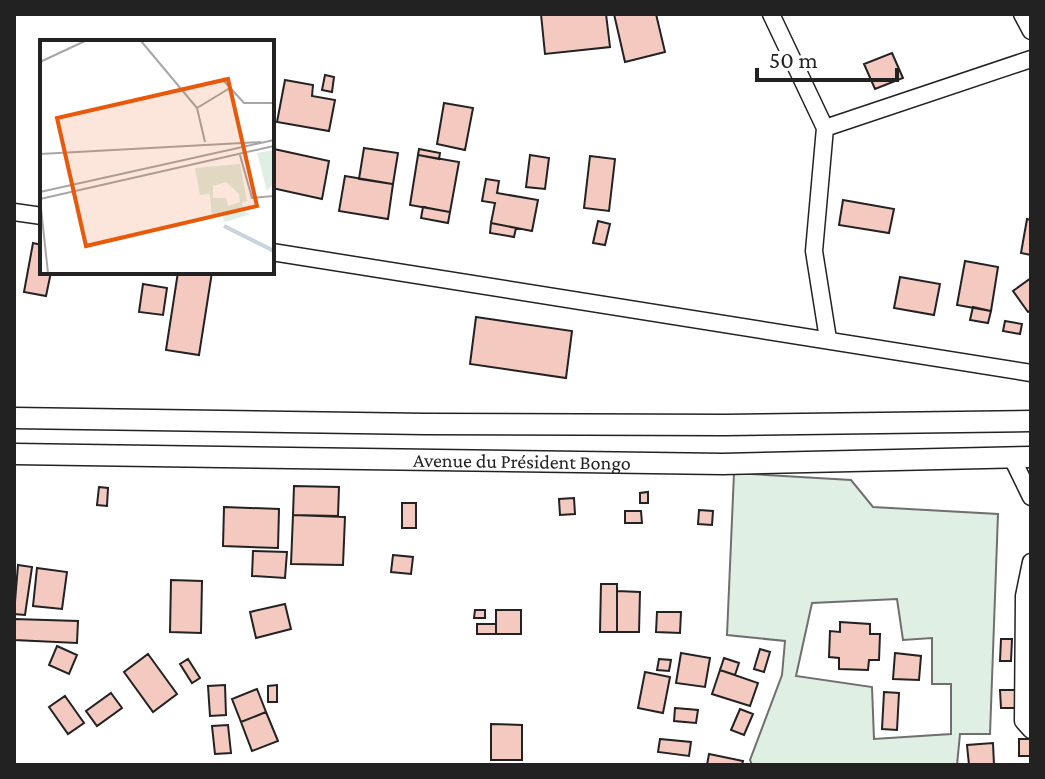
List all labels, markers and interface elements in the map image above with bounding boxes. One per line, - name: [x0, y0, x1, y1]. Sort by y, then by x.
- scale bar: [757, 32, 897, 82]
- inset map: [40, 40, 274, 274]
- text: 50 m: [769, 46, 818, 73]
- street label: Avenue du Président Bongo: [413, 449, 631, 475]

